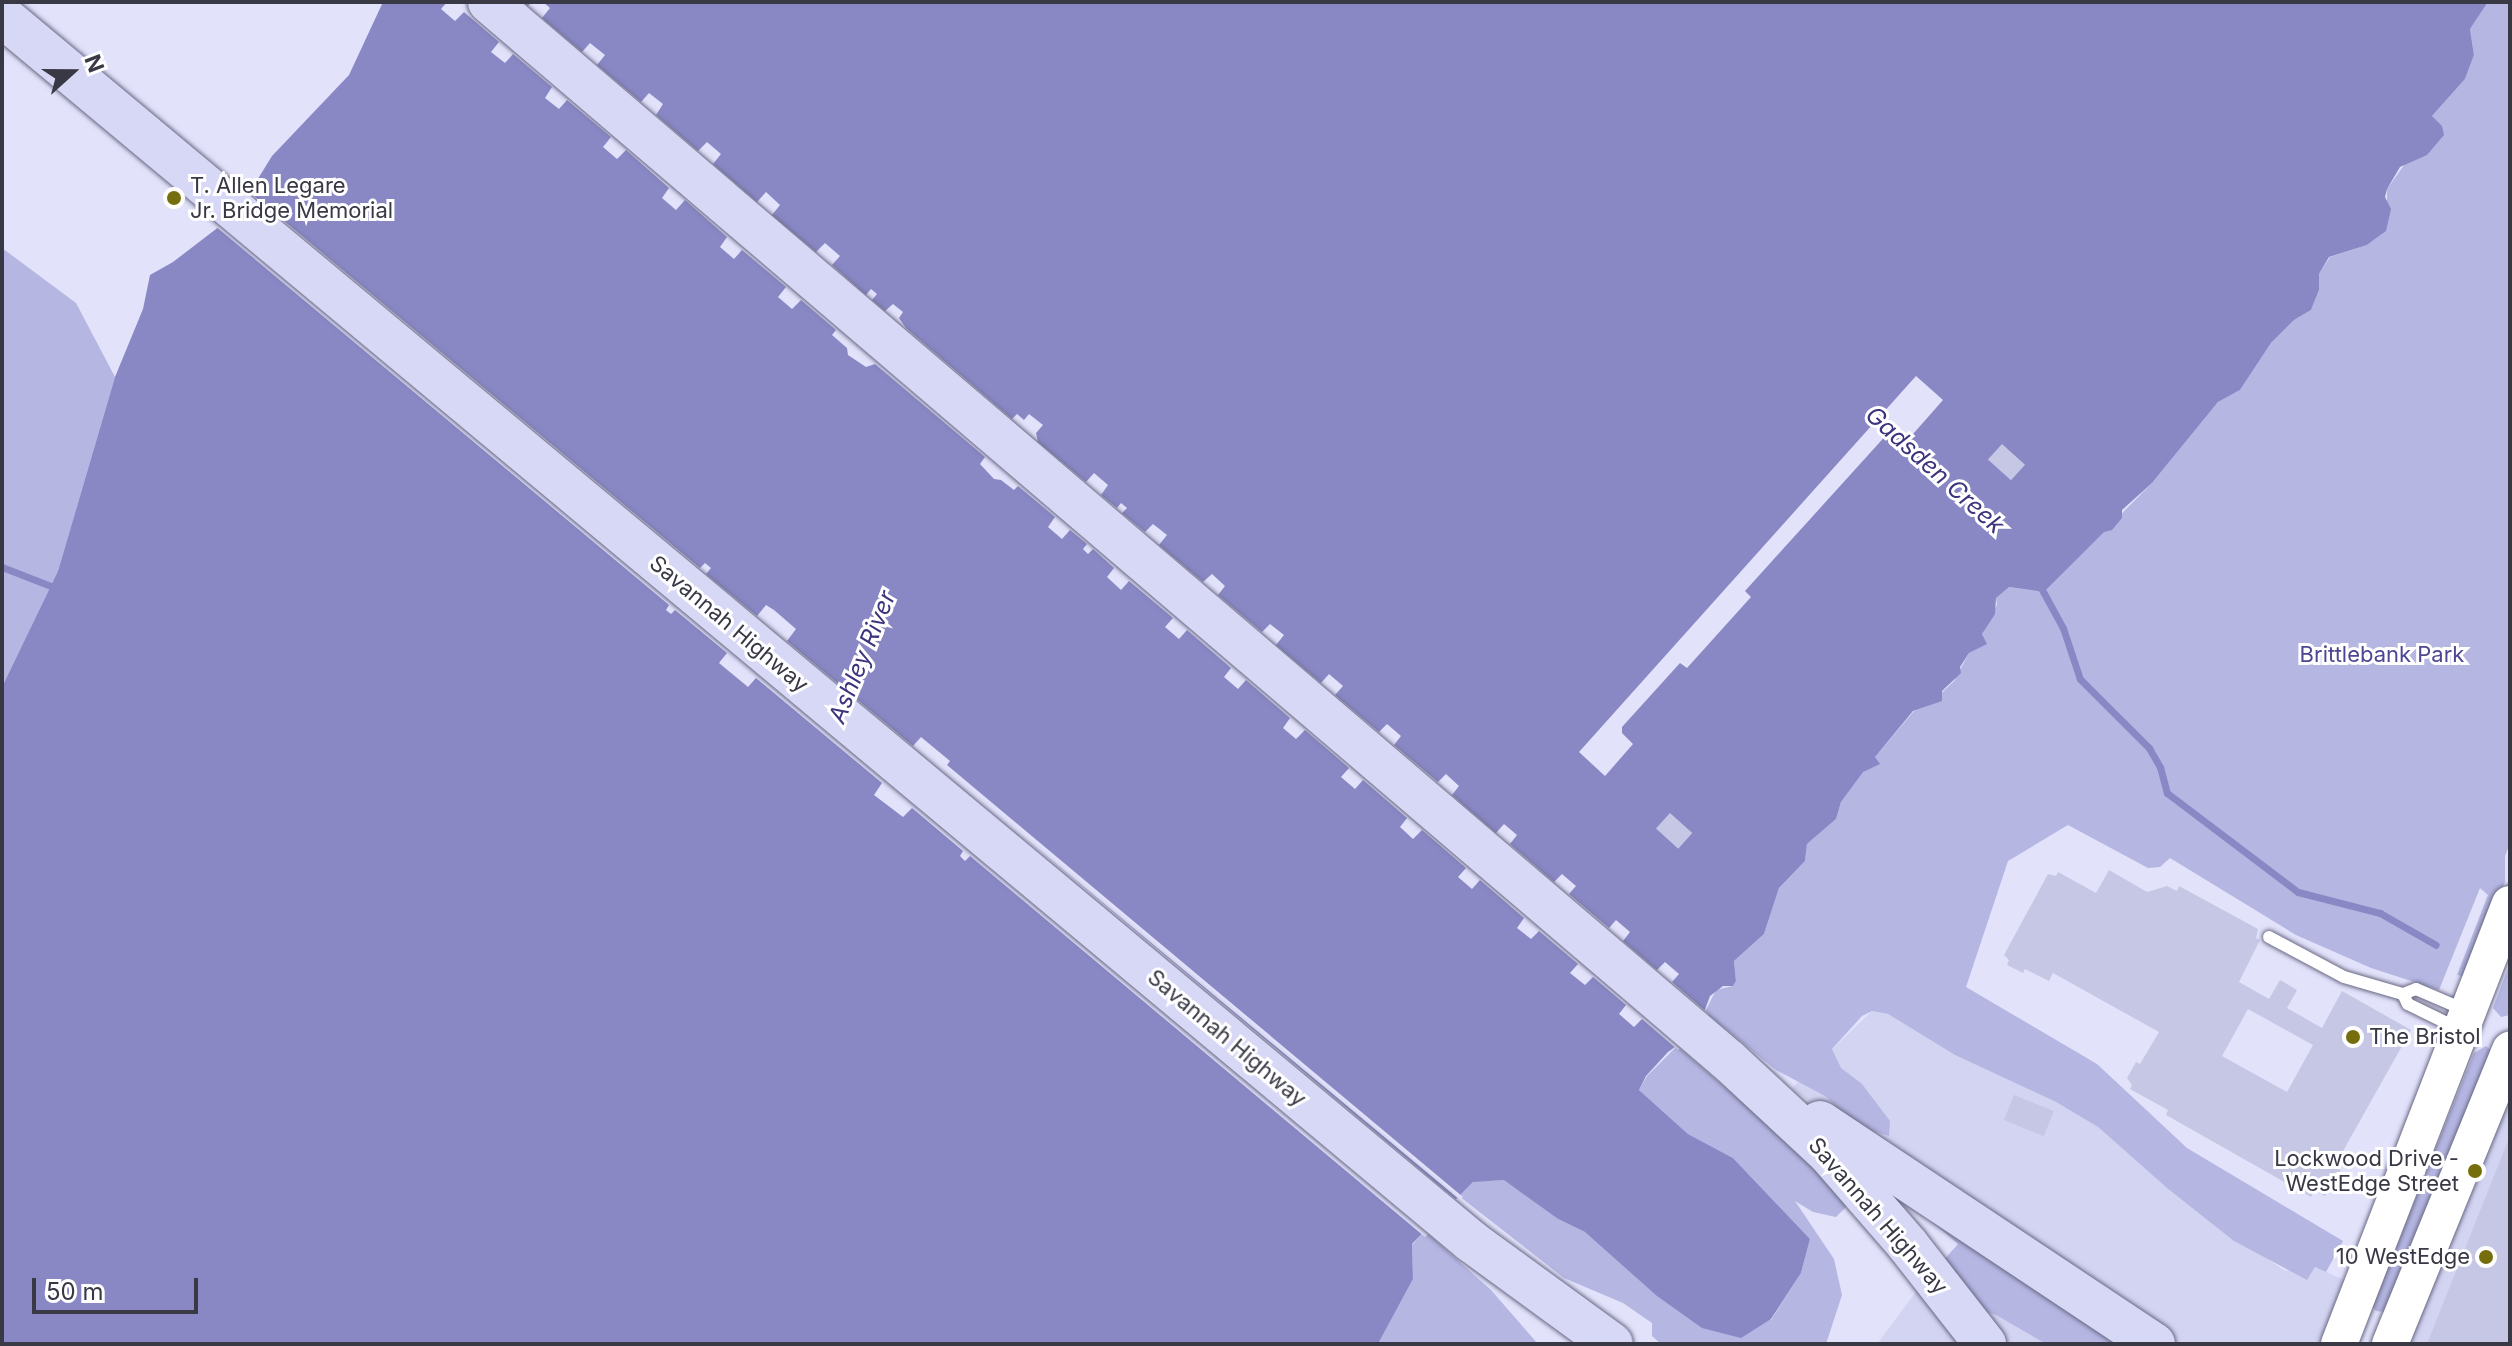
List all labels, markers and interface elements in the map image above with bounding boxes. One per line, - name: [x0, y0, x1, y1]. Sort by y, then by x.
- north arrow: [32, 32, 112, 112]
- text: N: [79, 51, 110, 76]
- place label: T. Allen Legare Jr. Bridge Memorial: [190, 172, 393, 224]
- marker: T. Allen Legare Jr. Bridge Memorial: [165, 189, 183, 207]
- water label: Gadsden Creek: [1860, 400, 2010, 540]
- street label: Savannah Highway: [644, 550, 814, 698]
- water label: Ashley River: [822, 587, 902, 727]
- park label: Brittlebank Park: [2300, 642, 2464, 668]
- street label: Savannah Highway: [1142, 964, 1312, 1112]
- place label: The Bristol: [2369, 1024, 2481, 1050]
- marker: The Bristol: [2344, 1028, 2362, 1046]
- street label: Savannah Highway: [1803, 1132, 1953, 1300]
- place label: Lockwood Drive - WestEdge Street: [2274, 1145, 2459, 1196]
- marker: Lockwood Drive - WestEdge Street: [2466, 1162, 2484, 1180]
- place label: 10 WestEdge: [2336, 1244, 2470, 1270]
- marker: 10 WestEdge: [2477, 1248, 2495, 1266]
- scale bar: [36, 1262, 202, 1312]
- text: 50 m: [46, 1277, 104, 1306]

